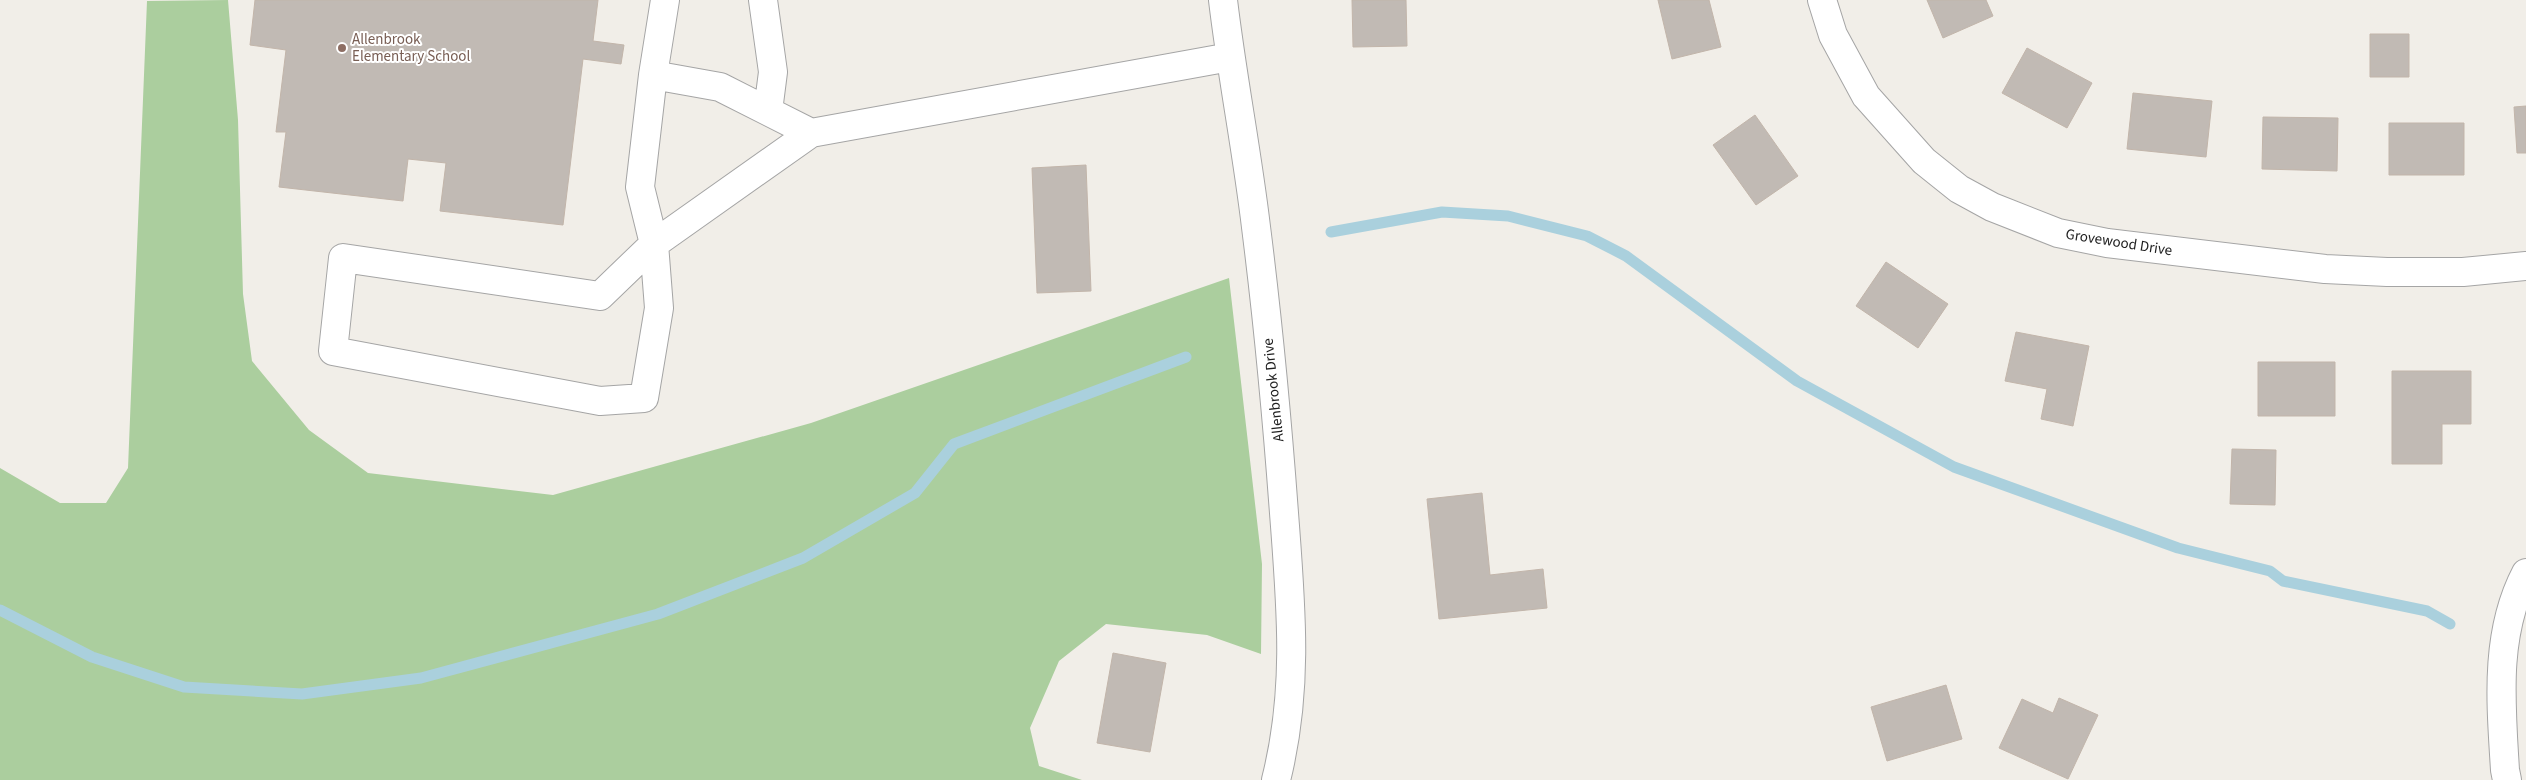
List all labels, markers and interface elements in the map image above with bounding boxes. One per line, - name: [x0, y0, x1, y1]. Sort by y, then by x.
- place label: Allenbrook Elementary School: [352, 29, 470, 67]
- marker: Allenbrook Elementary School: [336, 42, 348, 54]
- street label: Grovewood Drive: [2064, 224, 2174, 261]
- street label: Allenbrook Drive: [1258, 337, 1289, 443]

